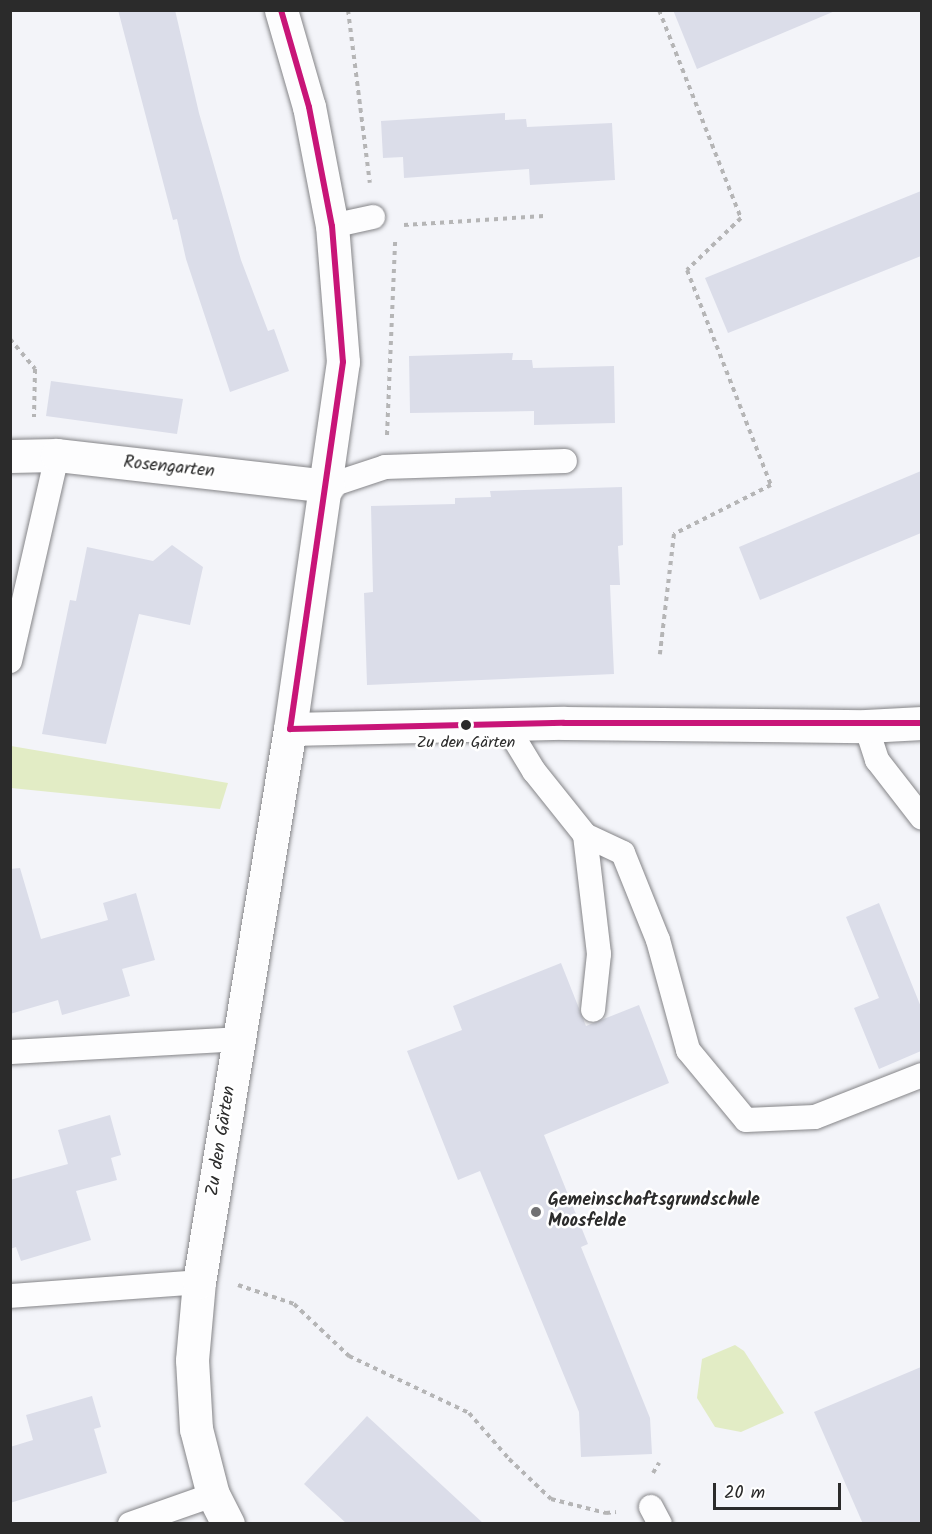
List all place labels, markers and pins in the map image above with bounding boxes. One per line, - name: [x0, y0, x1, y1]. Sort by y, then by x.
- marker: Zu den Gärten: [460, 719, 472, 731]
- place label: Zu den Gärten: [417, 733, 515, 753]
- place label: Gemeinschaftsgrundschule Moosfelde: [548, 1191, 760, 1234]
- marker: Gemeinschaftsgrundschule Moosfelde: [529, 1205, 543, 1219]

